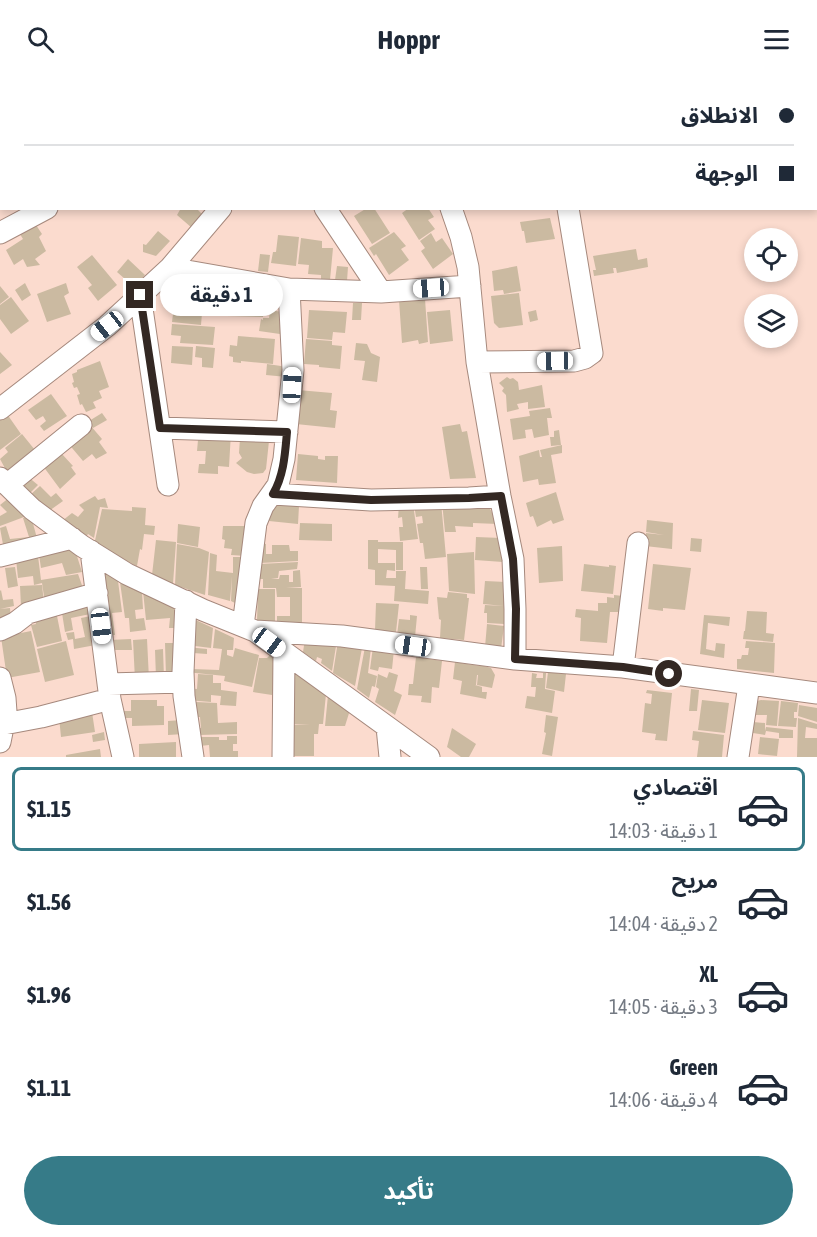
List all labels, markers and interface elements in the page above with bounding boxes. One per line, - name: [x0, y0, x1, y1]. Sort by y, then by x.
- icon: search: [24, 23, 57, 56]
- icon: menu: [760, 23, 793, 56]
- text: Hoppr: [378, 24, 439, 55]
- text: الانطلاق: [681, 102, 758, 128]
- text: الوجهة: [695, 160, 758, 186]
- map controls: [744, 228, 798, 348]
- button: locate: [744, 228, 798, 282]
- callout: 1 دقيقة: [161, 274, 284, 316]
- car: [412, 278, 450, 298]
- route end: [126, 281, 153, 308]
- text: 1 دقيقة: [190, 283, 253, 306]
- button: layers: [744, 294, 798, 348]
- car: [87, 308, 127, 344]
- car: [537, 352, 573, 370]
- car: [282, 367, 302, 403]
- car: [90, 607, 112, 645]
- car: [249, 624, 289, 660]
- car: [394, 635, 432, 657]
- route start: [655, 660, 682, 687]
- text: اقتصادي: [633, 774, 718, 800]
- icon: car: [736, 782, 790, 836]
- text: $1.15: [27, 796, 71, 822]
- text: 1 دقيقة · 14:03: [609, 819, 718, 842]
- text: مريح: [672, 867, 718, 893]
- icon: car: [736, 875, 790, 929]
- text: $1.56: [27, 889, 71, 915]
- text: 2 دقيقة · 14:04: [609, 912, 718, 935]
- text: XL: [700, 961, 718, 987]
- icon: car: [736, 968, 790, 1022]
- text: $1.96: [27, 982, 71, 1008]
- text: 3 دقيقة · 14:05: [609, 995, 718, 1018]
- text: Green: [669, 1054, 718, 1080]
- icon: car: [736, 1061, 790, 1115]
- text: $1.11: [27, 1075, 71, 1101]
- text: 4 دقيقة · 14:06: [609, 1088, 718, 1111]
- button: تأكيد: [24, 1156, 793, 1225]

